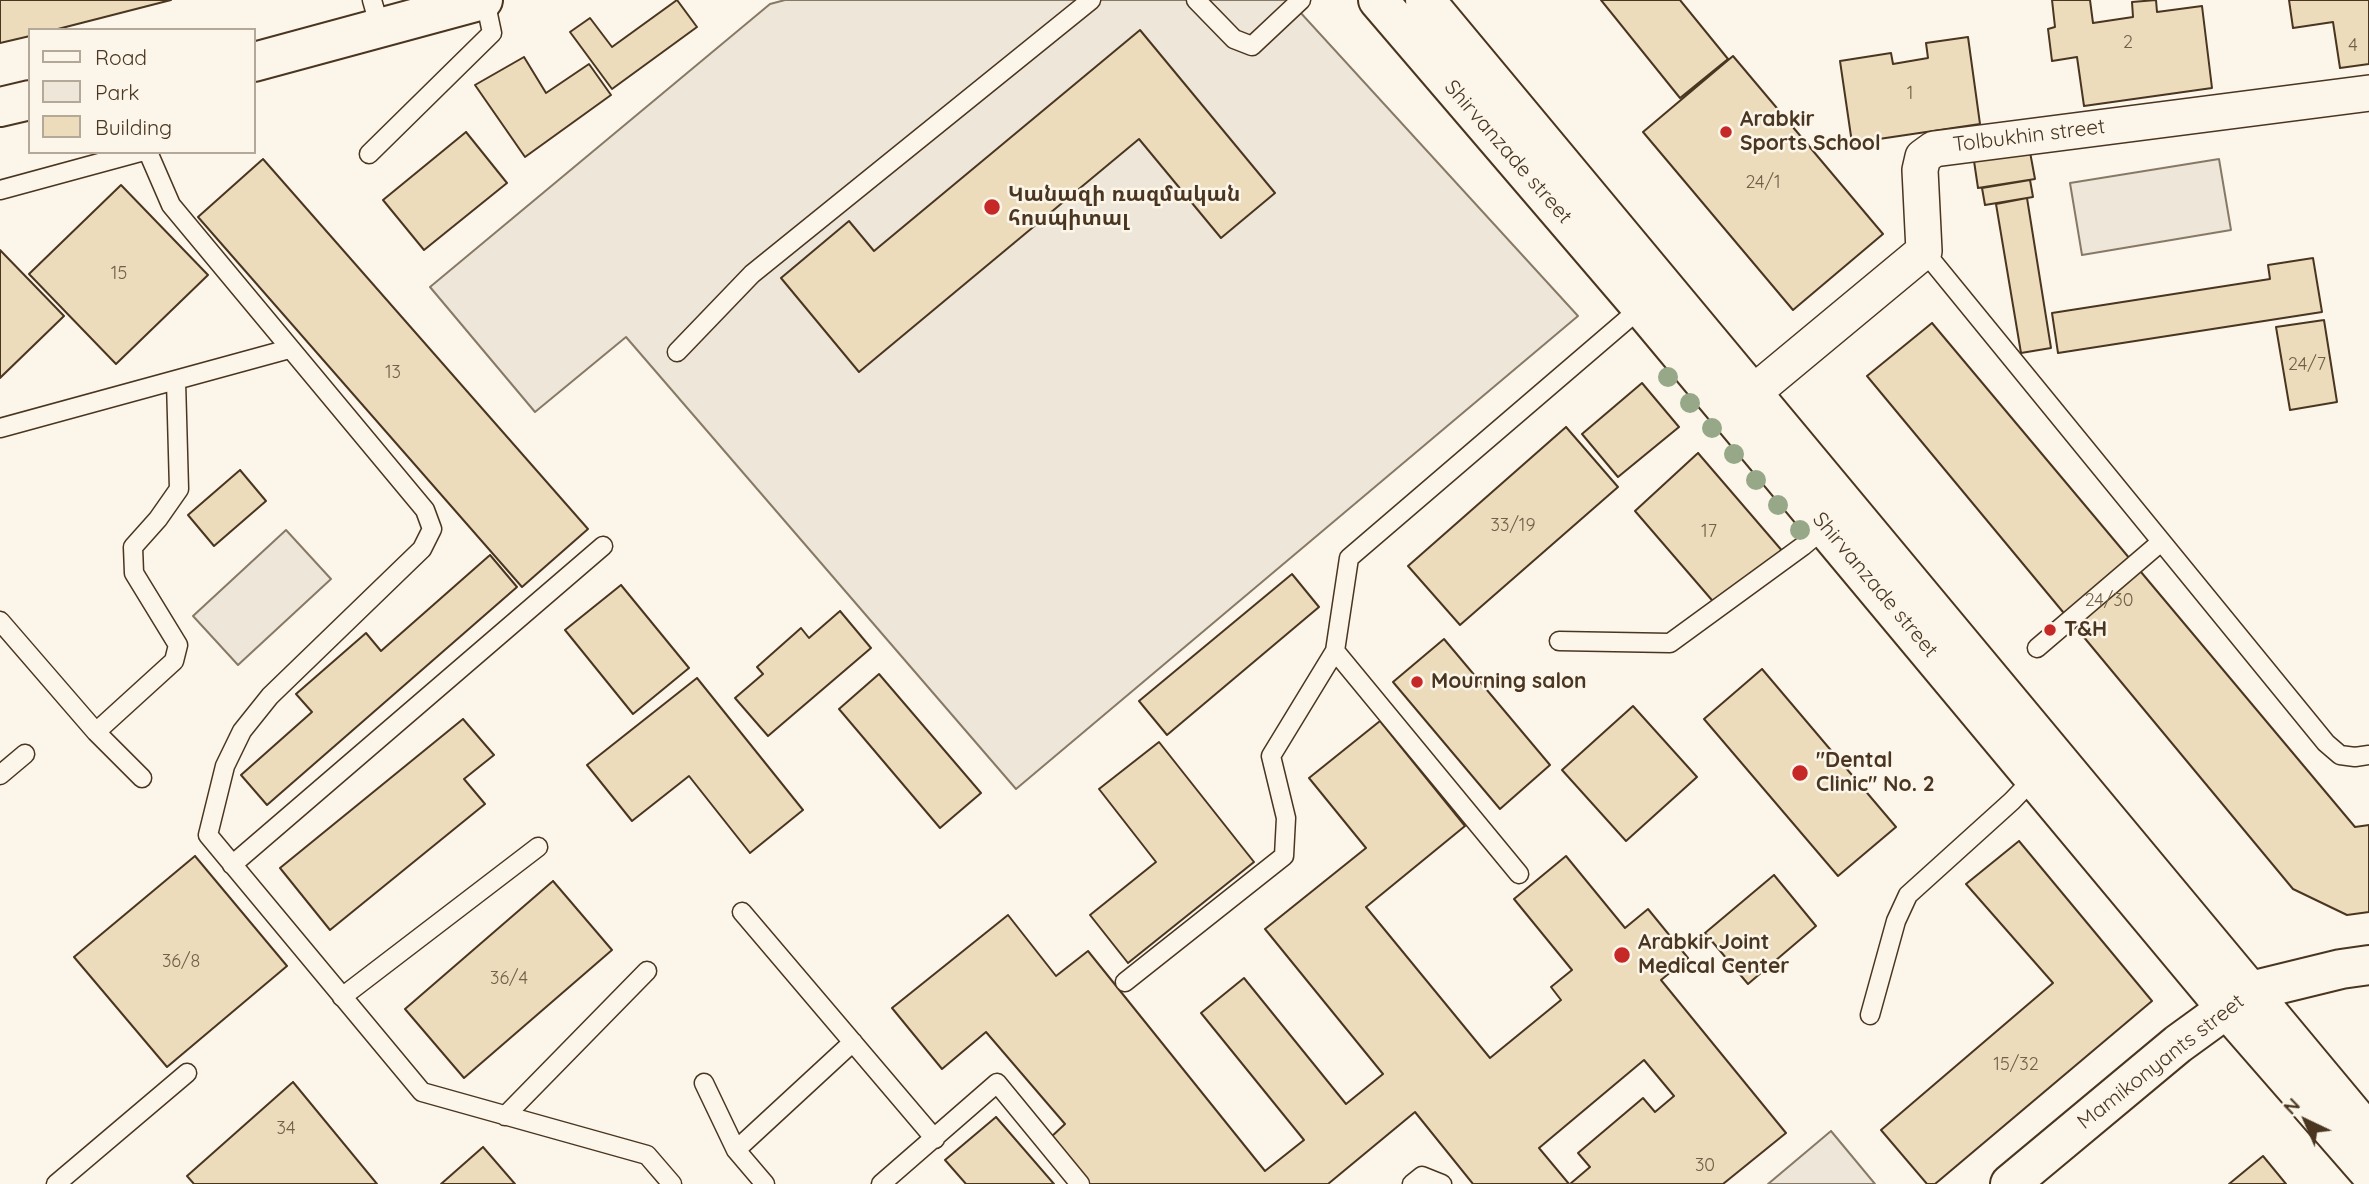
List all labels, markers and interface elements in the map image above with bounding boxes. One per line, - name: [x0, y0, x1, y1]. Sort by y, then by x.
- legend: [28, 28, 256, 154]
- house number: 2: [2123, 32, 2133, 54]
- house number: 4: [2348, 35, 2358, 57]
- text: Road: [95, 44, 147, 70]
- street label: Shirvanzade street: [1439, 75, 1577, 229]
- text: Park: [95, 79, 139, 105]
- house number: 1: [1907, 83, 1913, 105]
- place label: Arabkir Sports School: [1740, 107, 1881, 157]
- text: Building: [95, 114, 172, 140]
- street label: Tolbukhin street: [1951, 114, 2107, 158]
- marker: Arabkir Sports School: [1718, 124, 1734, 140]
- house number: 24/1: [1745, 172, 1781, 194]
- place label: Կանազի ռազմական հոսպիտալ: [1008, 182, 1240, 232]
- marker: Կանազի ռազմական հոսպիտալ: [982, 197, 1002, 217]
- house number: 15: [111, 263, 127, 285]
- house number: 24/7: [2288, 354, 2326, 376]
- house number: 13: [385, 362, 401, 384]
- street label: Shirvanzade street: [1807, 507, 1943, 663]
- house number: 33/19: [1491, 515, 1535, 537]
- house number: 17: [1701, 521, 1717, 543]
- house number: 24/30: [2085, 590, 2133, 612]
- place label: T&H: [2064, 617, 2107, 643]
- marker: T&H: [2042, 622, 2058, 638]
- place label: Mourning salon: [1431, 669, 1587, 695]
- marker: Mourning salon: [1409, 674, 1425, 690]
- place label: "Dental Clinic" No. 2: [1816, 748, 1935, 798]
- marker: "Dental Clinic" No. 2: [1790, 763, 1810, 783]
- place label: Arabkir Joint Medical Center: [1638, 930, 1789, 980]
- marker: Arabkir Joint Medical Center: [1612, 945, 1632, 965]
- house number: 36/8: [162, 951, 200, 973]
- house number: 36/4: [490, 968, 528, 990]
- street label: Mamikonyants street: [2073, 989, 2249, 1135]
- house number: 15/32: [1993, 1054, 2039, 1076]
- north arrow: [2271, 1086, 2341, 1156]
- text: N: [2278, 1092, 2305, 1119]
- house number: 34: [277, 1118, 295, 1140]
- house number: 30: [1695, 1155, 1715, 1177]

